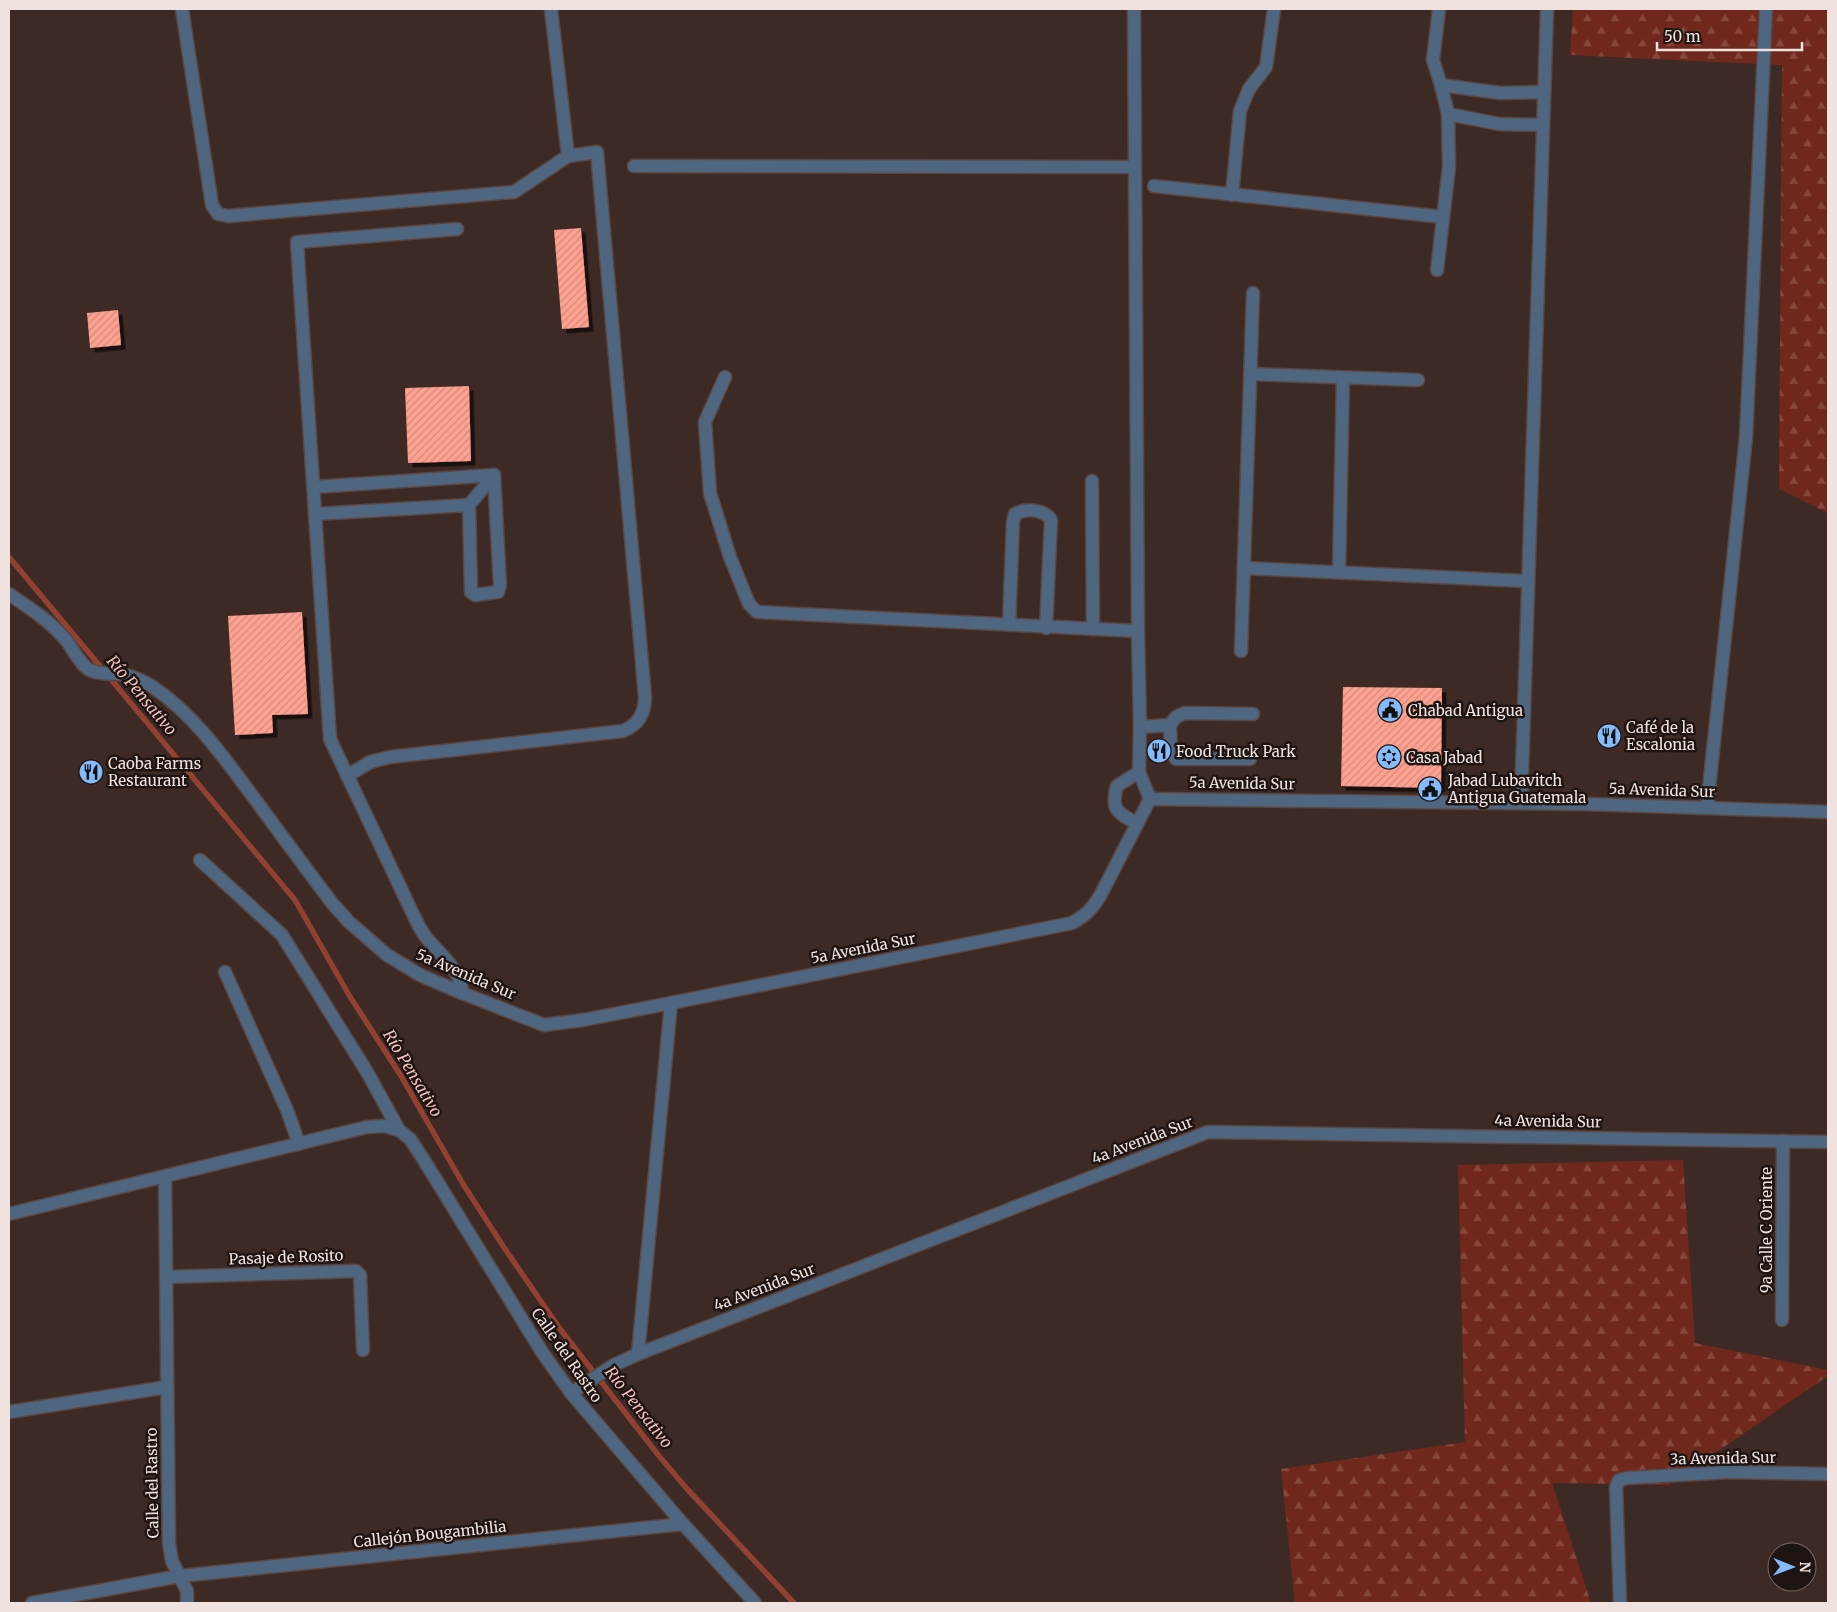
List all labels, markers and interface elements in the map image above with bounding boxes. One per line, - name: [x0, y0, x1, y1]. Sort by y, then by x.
- scale bar: [1657, 20, 1802, 52]
- text: 50 m: [1664, 27, 1701, 46]
- water label: Río Pensativo: [103, 651, 181, 739]
- public building icon: Chabad Antigua: [1377, 697, 1403, 723]
- place label: Chabad Antigua: [1408, 701, 1523, 720]
- place label: Café de la Escalonia: [1626, 718, 1695, 754]
- restaurant icon: Café de la Escalonia: [1596, 723, 1622, 749]
- restaurant icon: Food Truck Park: [1146, 738, 1172, 764]
- place label: Food Truck Park: [1176, 742, 1296, 761]
- synagogue icon: Casa Jabad: [1376, 744, 1402, 770]
- place label: Casa Jabad: [1406, 748, 1483, 767]
- place label: Caoba Farms Restaurant: [108, 754, 201, 790]
- restaurant icon: Caoba Farms Restaurant: [78, 759, 104, 785]
- place label: Jabad Lubavitch Antigua Guatemala: [1447, 771, 1586, 807]
- street label: 5a Avenida Sur: [1189, 773, 1296, 793]
- public building icon: Jabad Lubavitch Antigua Guatemala: [1417, 776, 1443, 802]
- street label: 5a Avenida Sur: [1608, 779, 1716, 801]
- street label: 5a Avenida Sur: [809, 928, 917, 967]
- street label: 5a Avenida Sur: [413, 944, 519, 1004]
- water label: Río Pensativo: [379, 1026, 447, 1120]
- street label: 4a Avenida Sur: [1494, 1111, 1602, 1131]
- street label: 4a Avenida Sur: [1089, 1112, 1196, 1168]
- street label: 9a Calle C Oriente: [1757, 1167, 1776, 1293]
- street label: Pasaje de Rosito: [228, 1245, 344, 1268]
- street label: 4a Avenida Sur: [711, 1259, 818, 1315]
- street label: Calle del Rastro: [527, 1304, 607, 1406]
- water label: Río Pensativo: [601, 1362, 677, 1452]
- street label: Calle del Rastro: [142, 1427, 162, 1539]
- street label: 3a Avenida Sur: [1670, 1448, 1777, 1468]
- street label: Callejón Bougambilia: [353, 1517, 507, 1551]
- north arrow: [1767, 1542, 1817, 1592]
- text: N: [1796, 1562, 1814, 1573]

